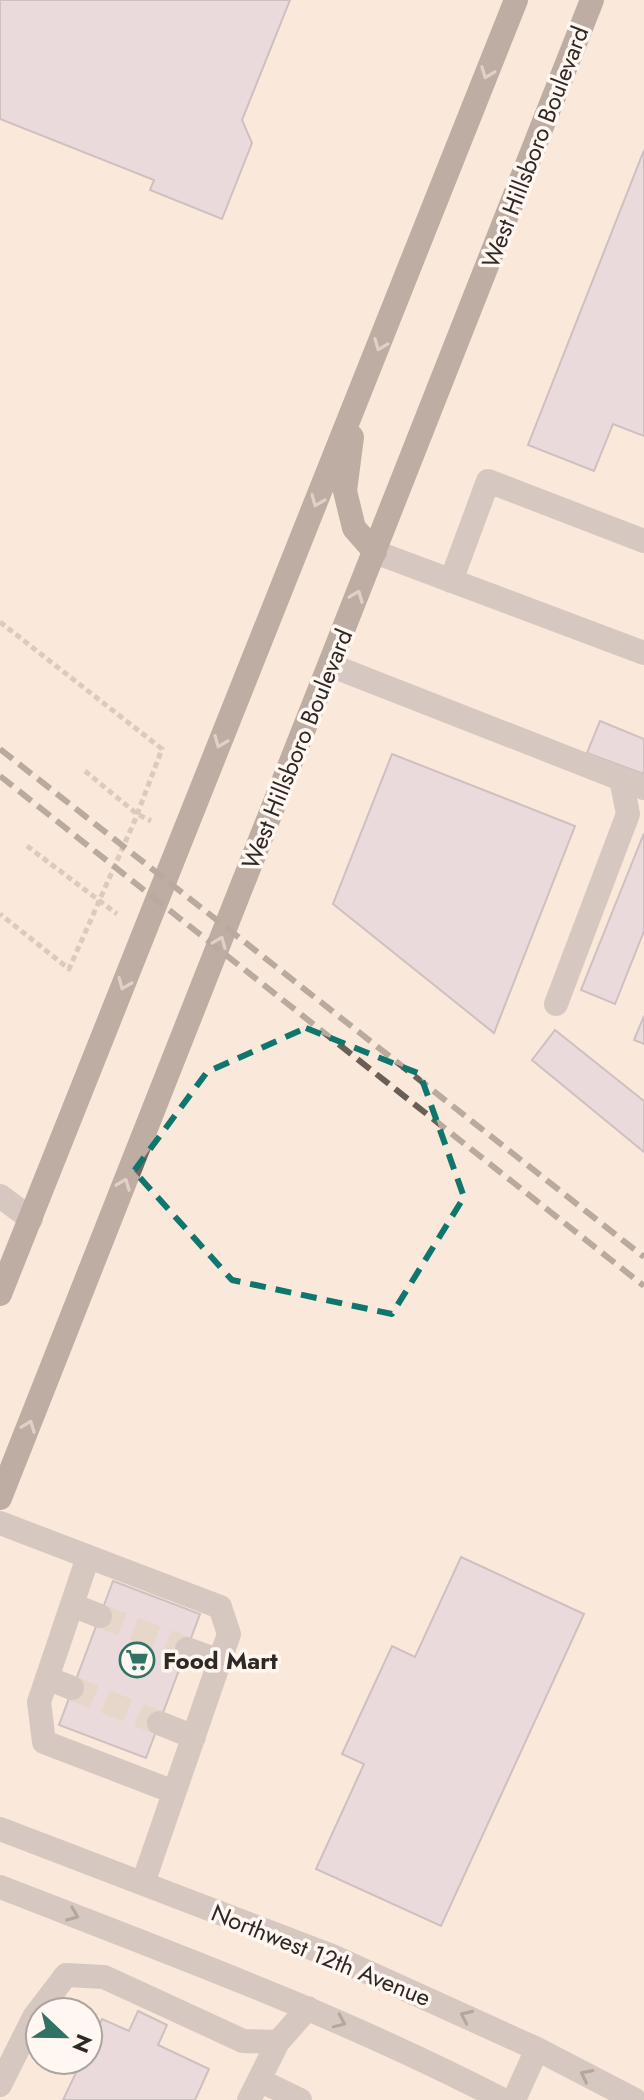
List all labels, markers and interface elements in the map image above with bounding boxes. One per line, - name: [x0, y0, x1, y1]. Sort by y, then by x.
- street label: West Hillsboro Boulevard: [473, 21, 597, 273]
- one-way arrow: [481, 65, 497, 79]
- one-way arrow: [373, 337, 390, 351]
- one-way arrow: [311, 493, 327, 507]
- one-way arrow: [348, 590, 364, 604]
- street label: West Hillsboro Boulevard: [233, 624, 361, 874]
- one-way arrow: [214, 734, 230, 748]
- one-way arrow: [210, 936, 227, 950]
- one-way arrow: [117, 976, 134, 990]
- one-way arrow: [114, 1178, 131, 1192]
- one-way arrow: [19, 1420, 35, 1434]
- supermarket icon: Food Mart: [118, 1641, 156, 1679]
- place label: Food Mart: [163, 1643, 278, 1678]
- street label: Northwest 12th Avenue: [206, 1895, 436, 2015]
- one-way arrow: [65, 1905, 79, 1922]
- north arrow: [24, 1996, 104, 2076]
- one-way arrow: [460, 2010, 474, 2026]
- one-way arrow: [332, 2012, 346, 2028]
- text: N: [64, 2029, 101, 2058]
- one-way arrow: [579, 2069, 594, 2084]

